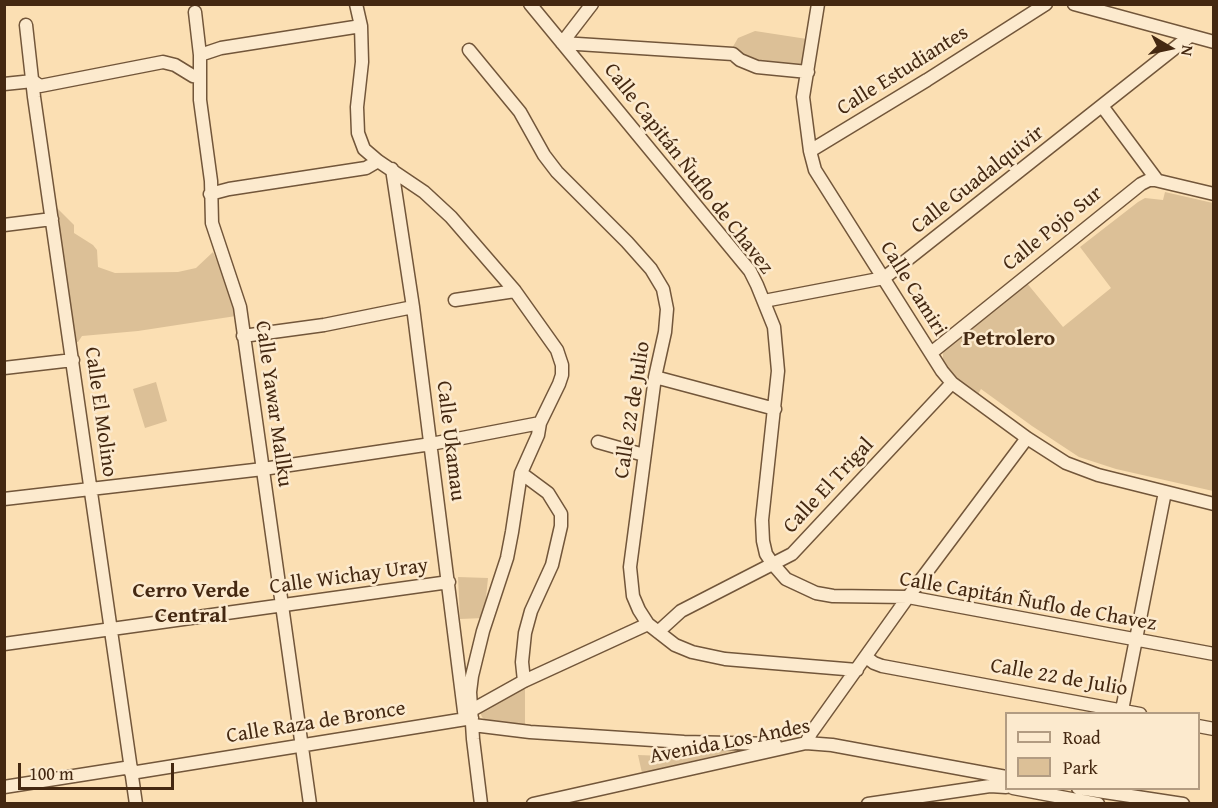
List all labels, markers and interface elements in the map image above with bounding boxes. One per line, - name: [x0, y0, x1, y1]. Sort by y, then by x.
- north arrow: [1140, 18, 1200, 78]
- street label: Calle Estudiantes: [833, 21, 973, 121]
- text: N: [1175, 44, 1200, 58]
- street label: Calle Capitán Ñuflo de Chavez: [598, 59, 778, 279]
- street label: Calle Guadalquivir: [907, 120, 1049, 240]
- street label: Calle Pojo Sur: [998, 181, 1108, 277]
- street label: Calle Camiri: [874, 237, 952, 341]
- street label: Calle Yawar Mallku: [249, 319, 297, 489]
- district label: Petrolero: [963, 326, 1055, 352]
- street label: Calle 22 de Julio: [610, 340, 656, 480]
- street label: Calle El Molino: [78, 345, 122, 479]
- street label: Calle Ukamau: [430, 380, 470, 502]
- street label: Calle El Trigal: [778, 433, 880, 539]
- street label: Calle Wichay Uray: [268, 553, 430, 601]
- street label: Calle Capitán Ñuflo de Chavez: [898, 567, 1158, 637]
- district label: Cerro Verde Central: [132, 578, 250, 630]
- street label: Calle 22 de Julio: [989, 654, 1129, 702]
- street label: Calle Raza de Bronce: [225, 696, 407, 750]
- legend: [1005, 712, 1200, 790]
- street label: Avenida Los Andes: [648, 714, 812, 770]
- text: Road: [1063, 724, 1101, 751]
- scale bar: [21, 751, 177, 789]
- text: Park: [1063, 754, 1098, 781]
- text: 100 m: [29, 760, 74, 787]

